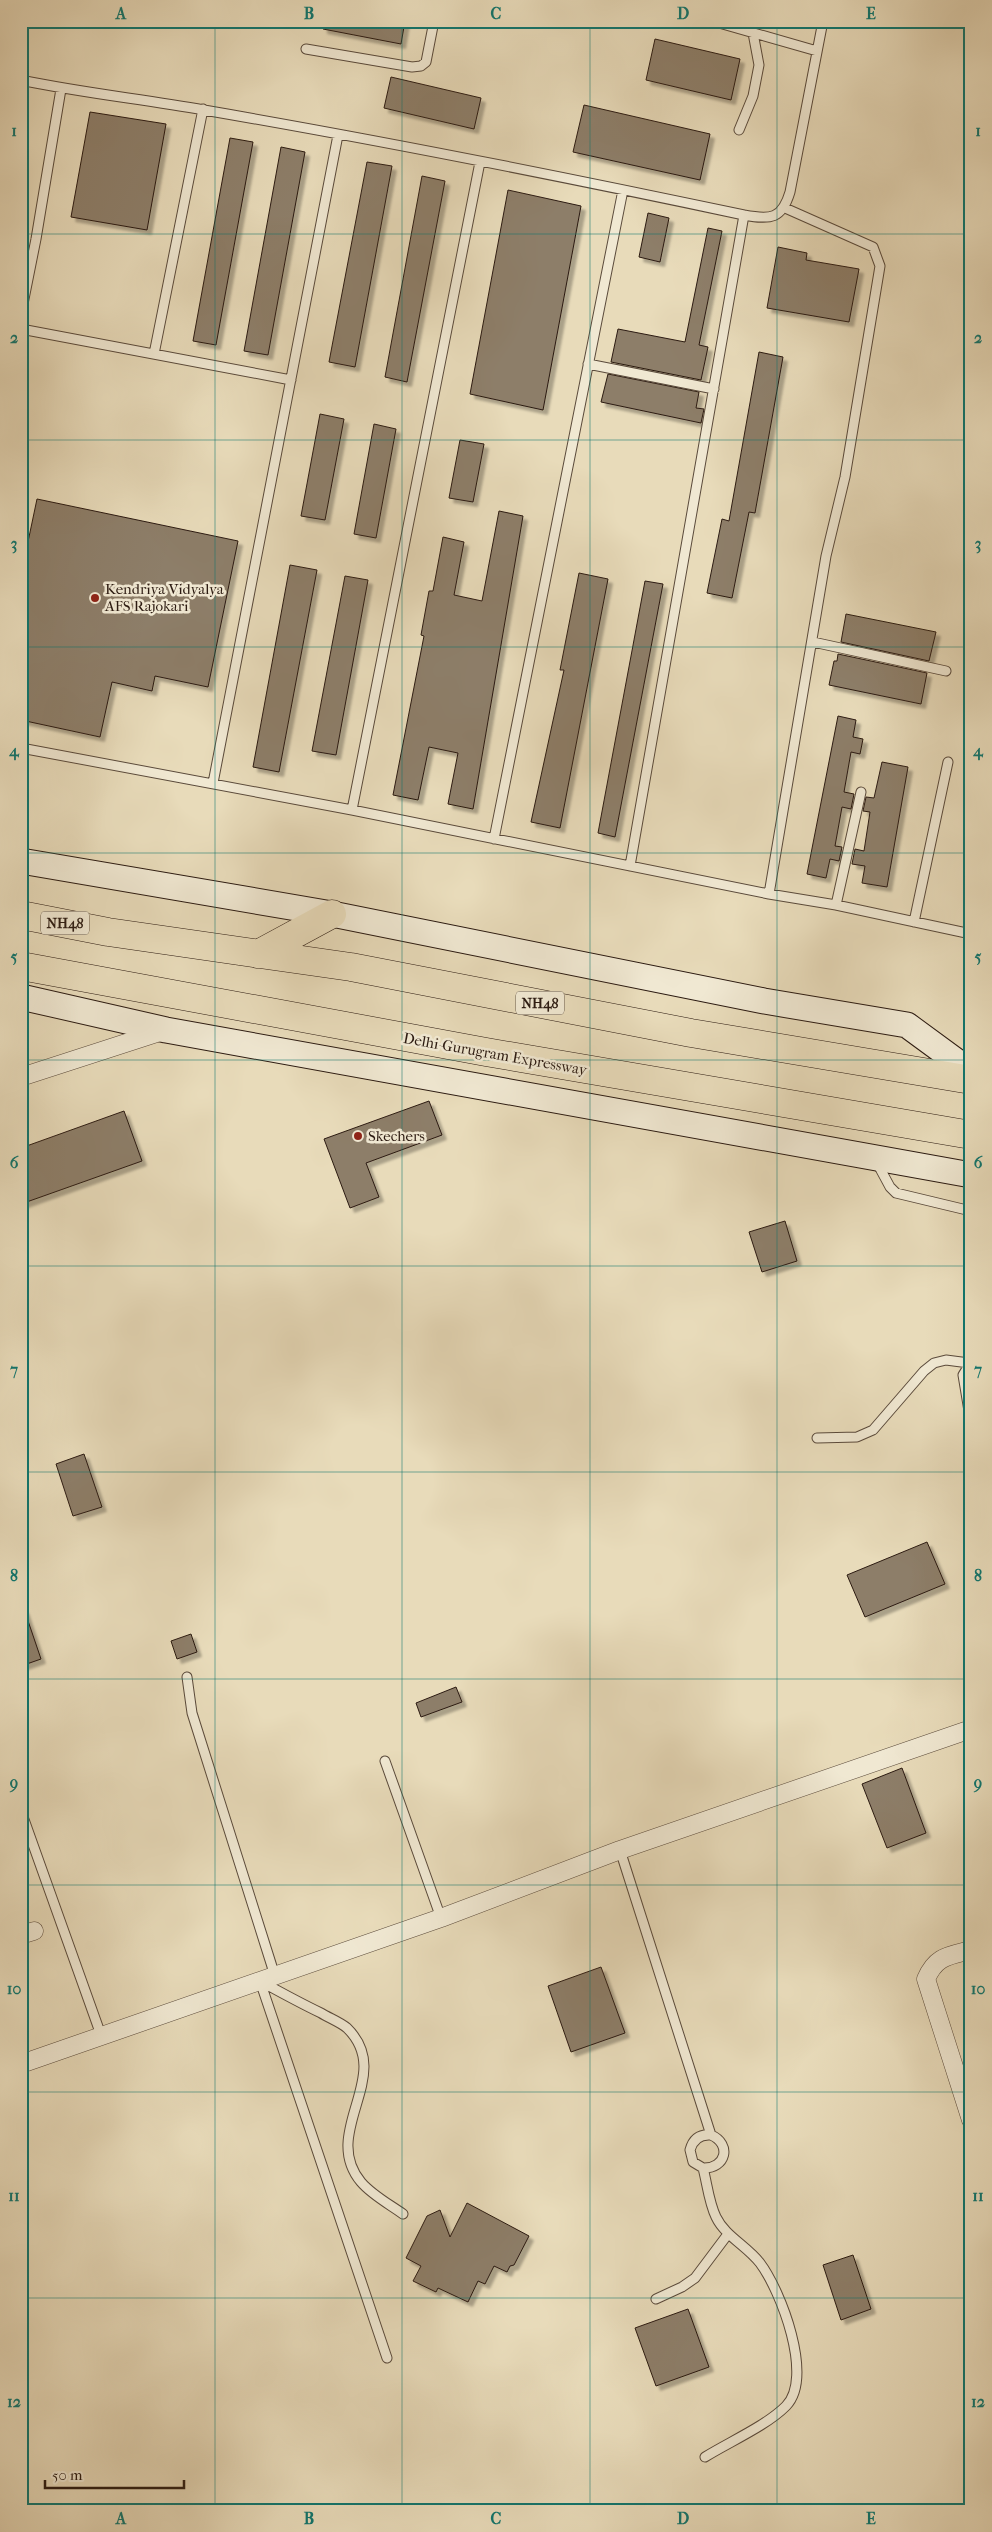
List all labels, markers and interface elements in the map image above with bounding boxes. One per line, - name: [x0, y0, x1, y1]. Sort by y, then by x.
- text: A: [115, 4, 127, 23]
- text: B: [304, 4, 314, 23]
- text: C: [491, 4, 502, 23]
- text: D: [677, 4, 689, 23]
- text: E: [866, 4, 876, 23]
- text: 1: [11, 121, 17, 140]
- text: 1: [975, 121, 981, 140]
- text: 2: [10, 328, 18, 347]
- text: 2: [974, 328, 982, 347]
- text: 3: [11, 534, 17, 554]
- text: 3: [975, 534, 981, 554]
- place label: Kendriya Vidyalya AFS Rajokari: [104, 580, 225, 615]
- marker: Kendriya Vidyalya AFS Rajokari: [89, 592, 101, 604]
- text: 4: [8, 741, 20, 761]
- text: 4: [972, 741, 984, 761]
- road number: NH48: [41, 911, 89, 934]
- text: 5: [11, 947, 18, 966]
- text: 5: [975, 947, 982, 966]
- road number: NH48: [516, 991, 564, 1014]
- street label: Delhi-Gurugram Expressway: [402, 1029, 589, 1079]
- place label: Skechers: [368, 1127, 425, 1145]
- marker: Skechers: [352, 1130, 364, 1142]
- text: 6: [10, 1153, 19, 1172]
- text: 6: [974, 1153, 983, 1172]
- text: 7: [9, 1360, 18, 1379]
- text: 7: [973, 1360, 982, 1379]
- text: 8: [10, 1566, 18, 1585]
- text: 8: [974, 1566, 982, 1585]
- text: 9: [9, 1773, 18, 1793]
- text: 9: [973, 1773, 982, 1793]
- text: 10: [7, 1979, 21, 1998]
- text: 10: [971, 1979, 985, 1998]
- text: 11: [8, 2186, 20, 2205]
- text: 11: [972, 2186, 984, 2205]
- text: 12: [7, 2392, 21, 2411]
- text: 12: [971, 2392, 985, 2411]
- scale bar: [45, 2457, 184, 2489]
- text: 50 m: [52, 2466, 83, 2484]
- text: A: [115, 2509, 127, 2528]
- text: B: [304, 2509, 314, 2528]
- text: C: [491, 2509, 502, 2528]
- text: D: [677, 2509, 689, 2528]
- text: E: [866, 2509, 876, 2528]

